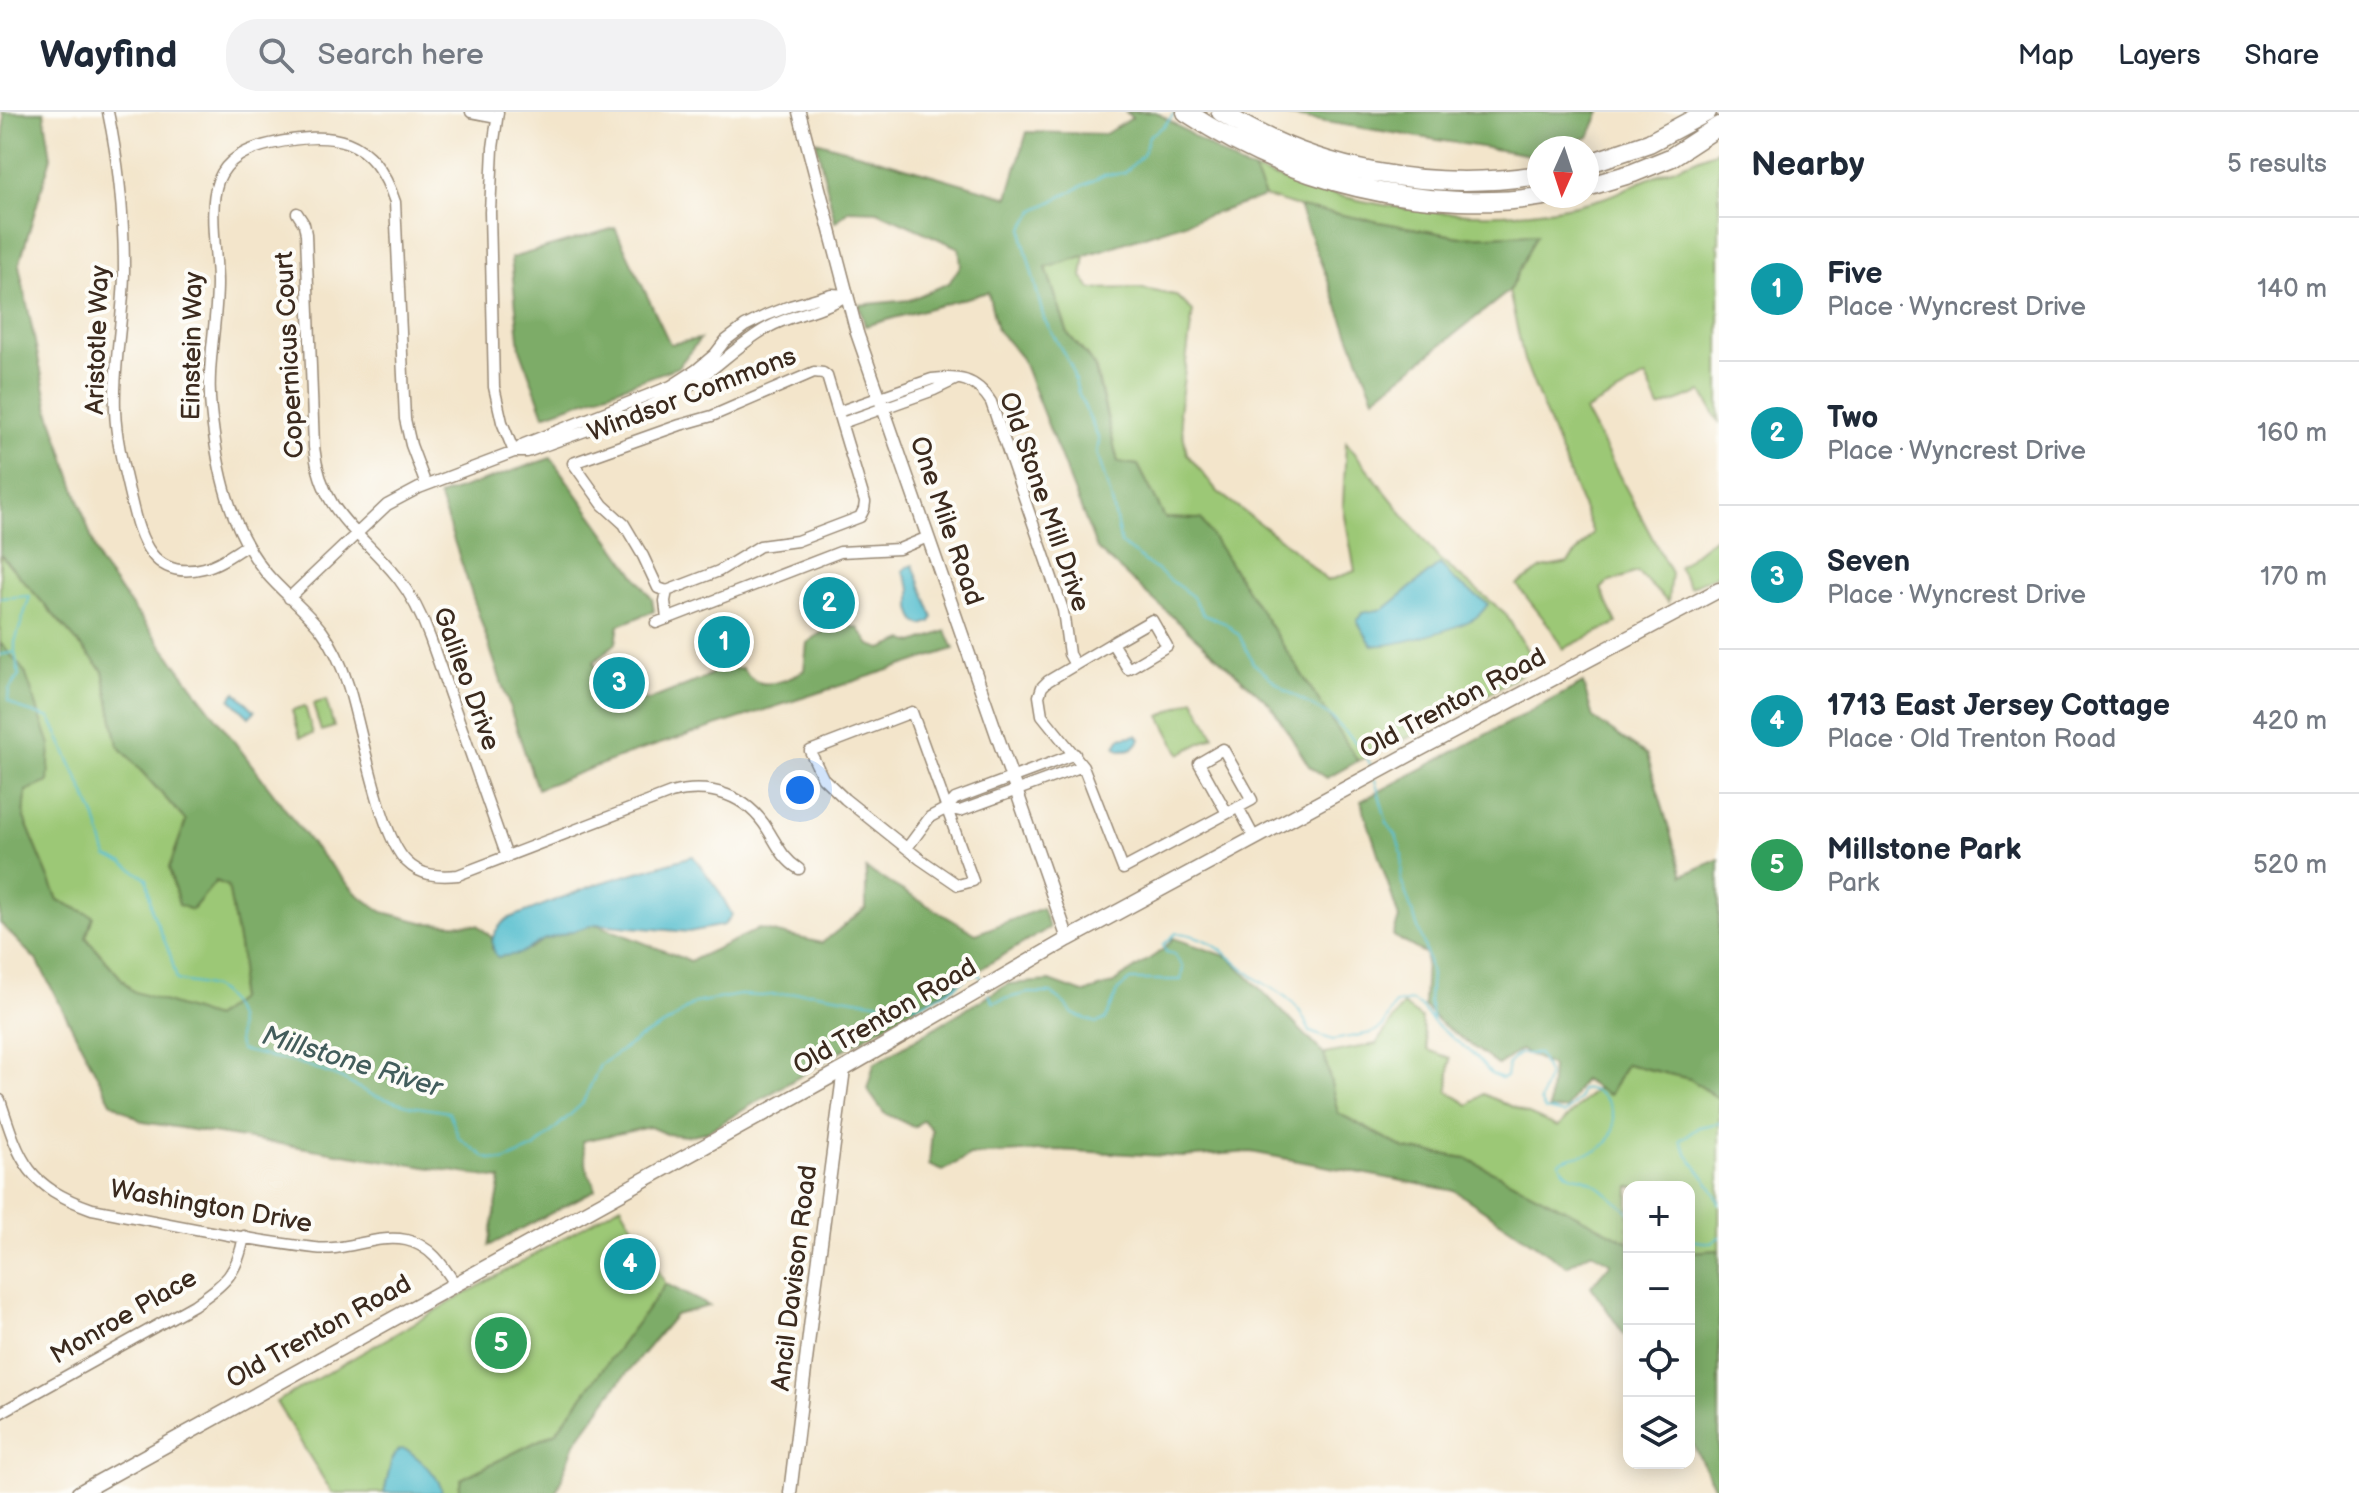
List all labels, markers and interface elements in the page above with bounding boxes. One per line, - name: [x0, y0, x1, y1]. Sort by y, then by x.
- search box: [226, 19, 786, 91]
- text: Wayfind: [40, 33, 178, 78]
- icon: search: [254, 33, 298, 77]
- text: Search here: [318, 37, 484, 73]
- text: Map: [2018, 39, 2074, 72]
- text: Layers: [2118, 39, 2201, 72]
- text: Share: [2245, 39, 2319, 72]
- north arrow: [1527, 136, 1599, 208]
- text: Nearby: [1751, 144, 1865, 185]
- text: 5 results: [2227, 149, 2327, 180]
- street label: Copernicus Court: [269, 251, 311, 459]
- text: Five: [1827, 256, 1882, 292]
- street label: Aristotle Way: [80, 264, 116, 415]
- street label: Einstein Way: [176, 271, 210, 421]
- text: 1: [1772, 274, 1782, 305]
- text: 140 m: [2257, 274, 2327, 305]
- text: Place · Wyncrest Drive: [1827, 292, 2086, 323]
- street label: Windsor Commons: [583, 341, 801, 449]
- street label: Old Stone Mill Drive: [992, 388, 1096, 616]
- text: Two: [1827, 400, 1878, 436]
- text: 2: [1769, 418, 1785, 449]
- text: 160 m: [2257, 418, 2327, 449]
- street label: One Mile Road: [903, 433, 989, 609]
- text: Place · Wyncrest Drive: [1827, 436, 2086, 467]
- text: Seven: [1827, 544, 1910, 580]
- text: 3: [1769, 562, 1785, 593]
- text: 170 m: [2260, 562, 2327, 593]
- pin: 2: [803, 573, 855, 633]
- text: Place · Wyncrest Drive: [1827, 580, 2086, 611]
- street label: Galileo Drive: [426, 603, 506, 755]
- pin: 1: [698, 612, 750, 672]
- street label: Old Trenton Road: [1355, 642, 1551, 766]
- pin: 3: [593, 653, 645, 713]
- text: 1713 East Jersey Cottage: [1827, 688, 2170, 724]
- text: 4: [1769, 706, 1785, 737]
- text: 420 m: [2252, 706, 2327, 737]
- text: Place · Old Trenton Road: [1827, 724, 2116, 755]
- your location: [780, 770, 820, 810]
- text: Millstone Park: [1827, 832, 2021, 868]
- text: 5: [1769, 850, 1785, 881]
- text: 520 m: [2253, 850, 2327, 881]
- text: Park: [1827, 868, 1879, 899]
- street label: Old Trenton Road: [788, 952, 982, 1082]
- water label: Millstone River: [258, 1019, 448, 1106]
- street label: Ancil Davison Road: [766, 1163, 824, 1393]
- street label: Washington Drive: [107, 1174, 315, 1240]
- map controls: [1623, 1181, 1695, 1469]
- button: +: [1623, 1181, 1695, 1253]
- pin: 4: [604, 1234, 656, 1294]
- button: −: [1623, 1253, 1695, 1325]
- street label: Monroe Place: [45, 1263, 203, 1371]
- street label: Old Trenton Road: [221, 1268, 417, 1396]
- pin: 5: [475, 1313, 527, 1373]
- button: locate: [1623, 1325, 1695, 1397]
- button: layers: [1623, 1397, 1695, 1469]

